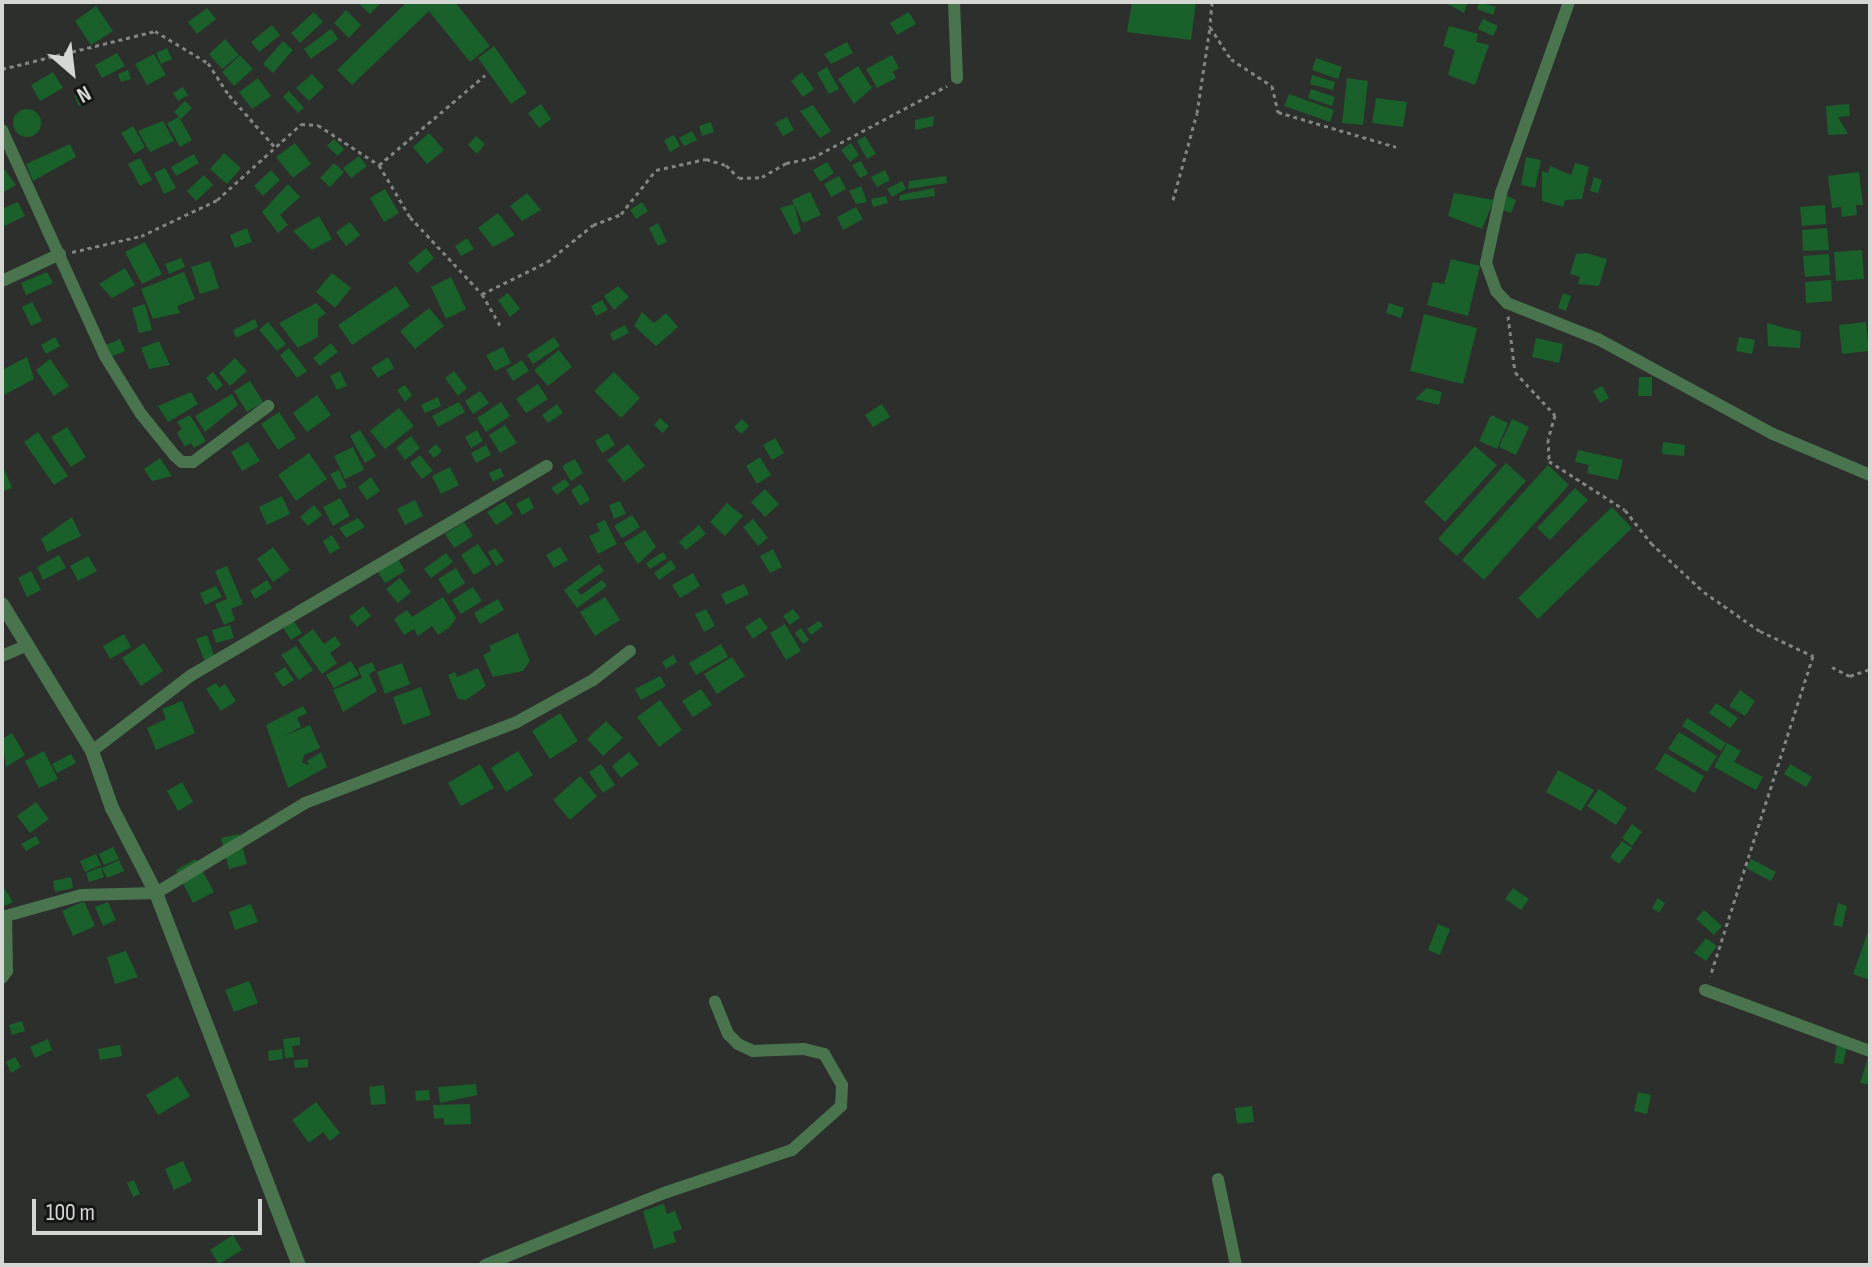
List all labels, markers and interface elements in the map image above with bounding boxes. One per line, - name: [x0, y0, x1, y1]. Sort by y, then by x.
- north arrow: [32, 32, 112, 112]
- text: N: [72, 79, 95, 108]
- scale bar: [36, 1183, 266, 1233]
- text: 100 m: [46, 1198, 95, 1227]

